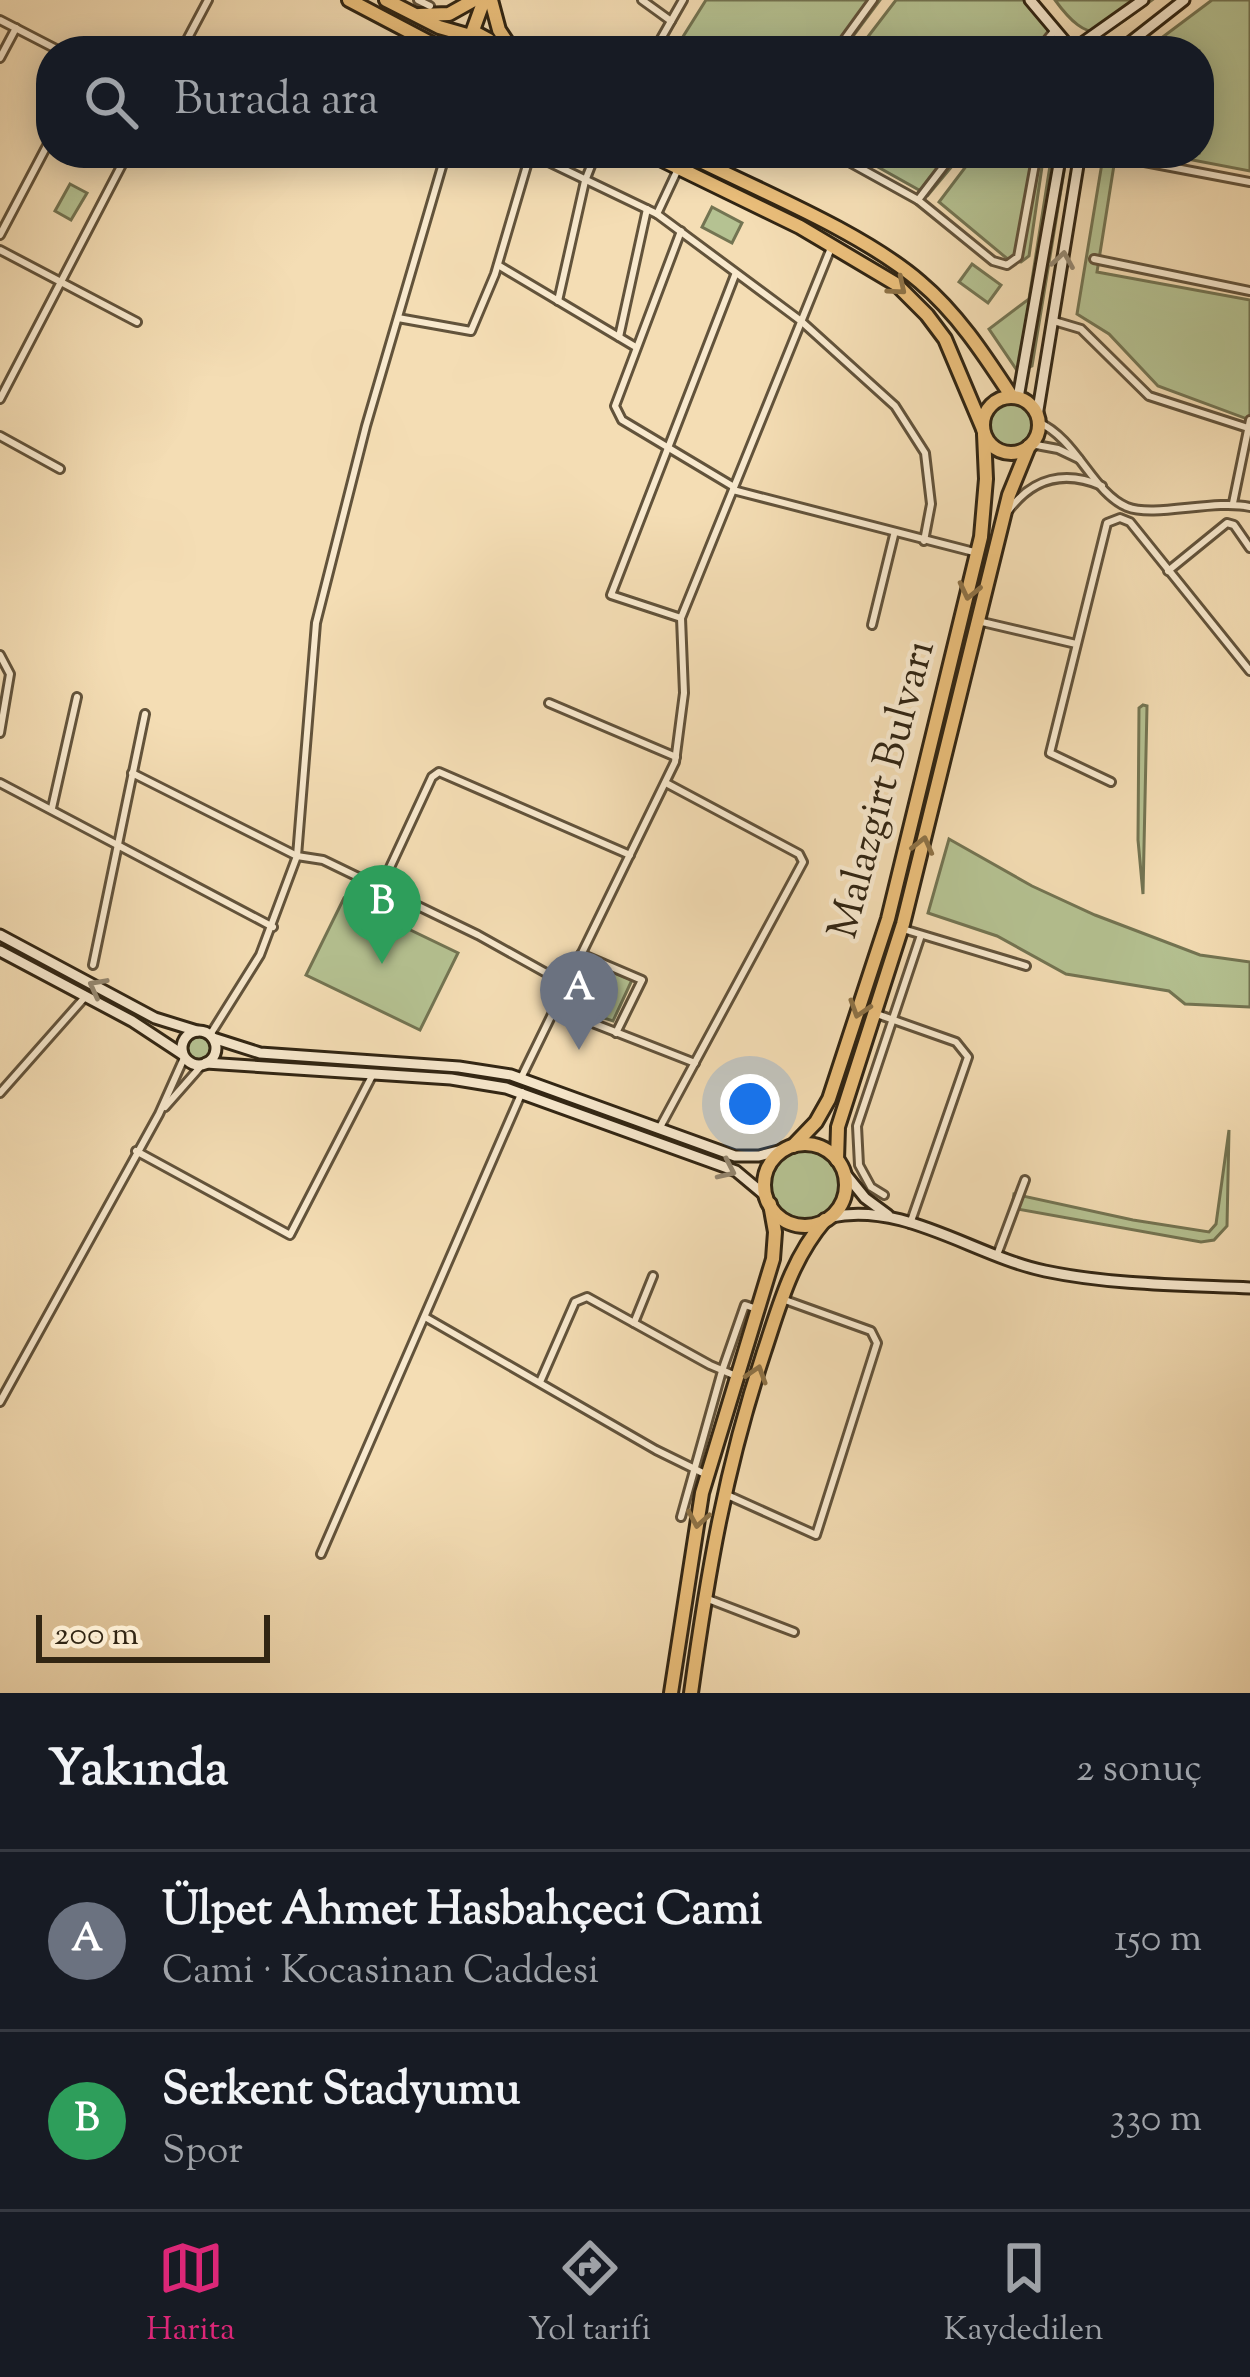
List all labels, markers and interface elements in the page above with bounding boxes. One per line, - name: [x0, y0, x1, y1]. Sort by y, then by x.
- search box: [36, 36, 1214, 168]
- icon: search: [78, 69, 144, 135]
- text: Burada ara: [174, 70, 379, 135]
- one-way arrow: [1049, 250, 1075, 269]
- one-way arrow: [884, 273, 906, 295]
- one-way arrow: [957, 581, 982, 601]
- street label: Malazgirt Bulvarı: [815, 634, 953, 946]
- one-way arrow: [908, 836, 933, 856]
- pin: B: [343, 865, 421, 964]
- pin: A: [540, 951, 618, 1050]
- one-way arrow: [88, 978, 109, 1001]
- one-way arrow: [848, 998, 873, 1019]
- your location: [720, 1074, 780, 1134]
- one-way arrow: [715, 1156, 736, 1179]
- one-way arrow: [742, 1364, 767, 1385]
- one-way arrow: [686, 1509, 711, 1529]
- scale bar: [36, 1609, 270, 1662]
- text: 200 m: [54, 1612, 139, 1660]
- text: Yakında: [48, 1735, 229, 1808]
- text: 2 sonuç: [1076, 1743, 1202, 1799]
- text: Ülpet Ahmet Hasbahçeci Cami: [162, 1880, 762, 1945]
- text: A: [71, 1913, 103, 1969]
- text: 150 m: [1114, 1913, 1202, 1969]
- text: Cami · Kocasinan Caddesi: [162, 1945, 599, 2001]
- text: Serkent Stadyumu: [162, 2060, 521, 2125]
- text: B: [75, 2093, 99, 2149]
- text: 330 m: [1110, 2093, 1202, 2149]
- text: Spor: [162, 2125, 243, 2181]
- tab: Harita: [146, 2235, 235, 2355]
- tab: Yol tarifi: [528, 2235, 651, 2355]
- tab: Kaydedilen: [944, 2235, 1104, 2355]

